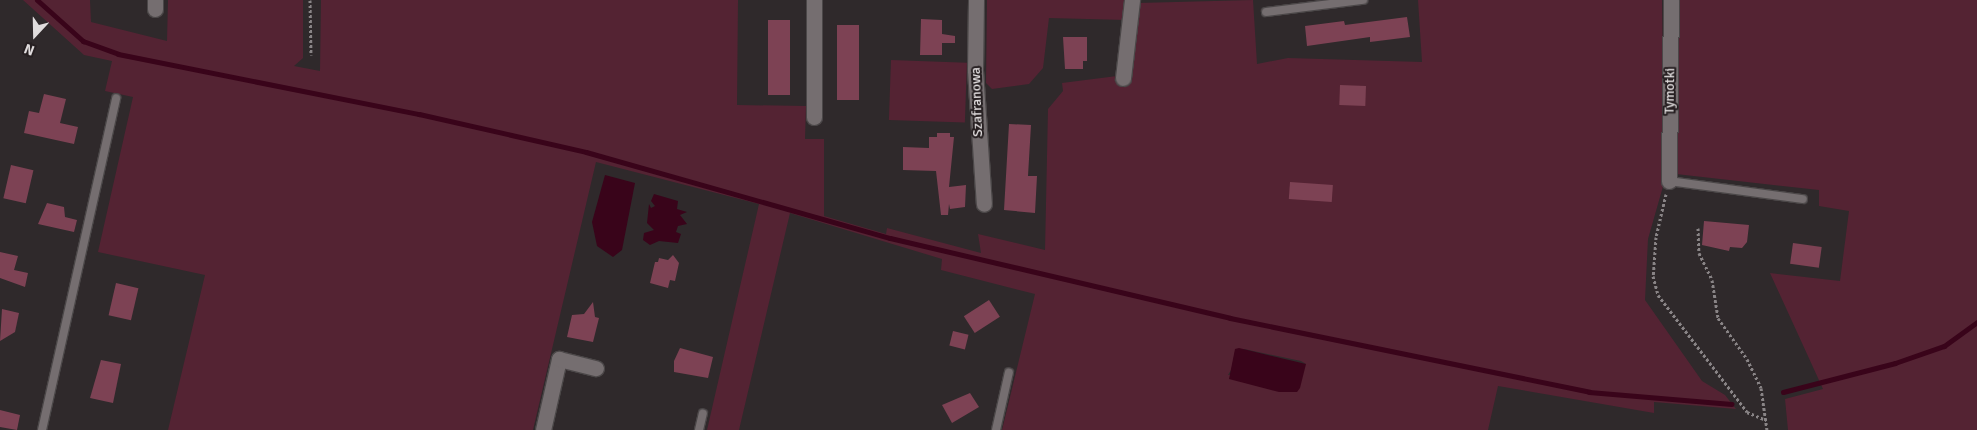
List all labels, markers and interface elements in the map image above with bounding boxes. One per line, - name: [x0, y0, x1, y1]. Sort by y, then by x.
- north arrow: [10, 10, 60, 60]
- text: N: [22, 40, 37, 59]
- street label: Szafranowa: [967, 67, 987, 137]
- street label: Tymotki: [1661, 68, 1679, 114]

